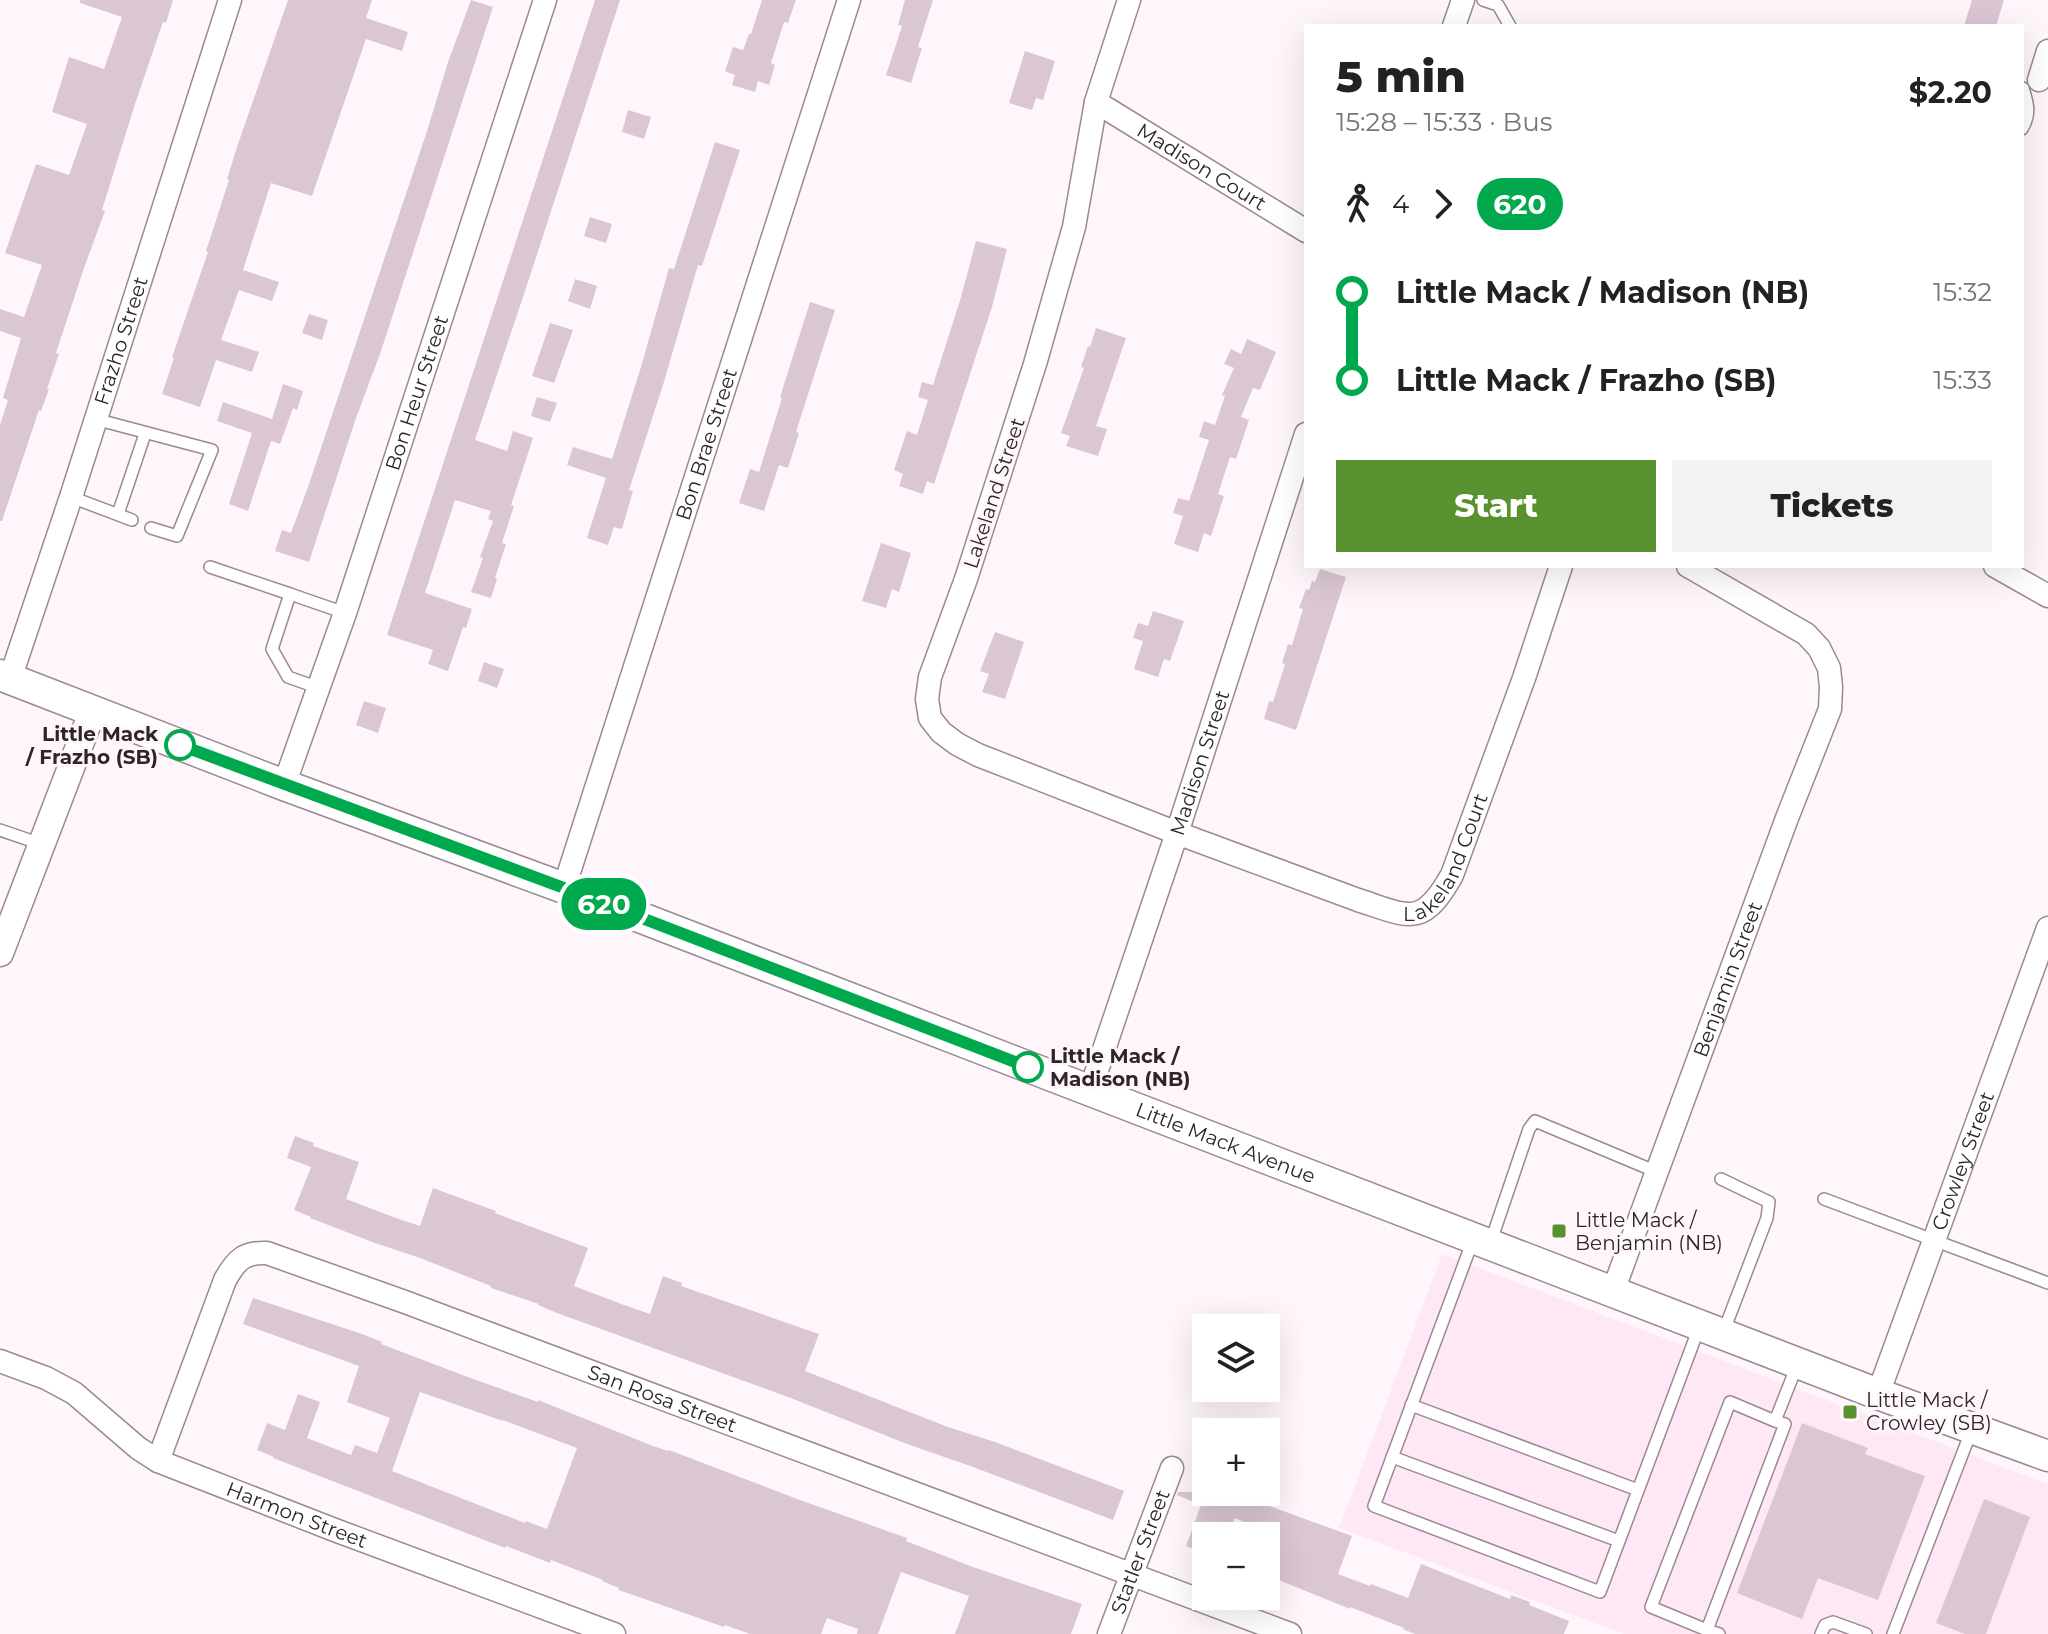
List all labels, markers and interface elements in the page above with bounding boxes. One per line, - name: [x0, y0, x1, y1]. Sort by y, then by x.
- text: 5 min: [1336, 49, 1466, 103]
- text: $2.20: [1909, 74, 1992, 111]
- text: 15:28 – 15:33 · Bus: [1336, 106, 1552, 138]
- street label: Madison Court: [1133, 118, 1271, 216]
- icon: walk: [1336, 182, 1380, 226]
- icon: forward: [1421, 182, 1465, 226]
- text: 620: [1493, 187, 1547, 221]
- text: 4: [1392, 188, 1409, 220]
- street label: Frazho Street: [89, 273, 153, 408]
- text: Little Mack / Madison (NB): [1396, 274, 1809, 311]
- text: 15:32: [1933, 276, 1992, 308]
- street label: Bon Heur Street: [380, 312, 453, 474]
- text: Little Mack / Frazho (SB): [1396, 362, 1777, 399]
- text: 15:33: [1933, 364, 1992, 396]
- street label: Bon Brae Street: [671, 365, 742, 523]
- street label: Lakeland Street: [958, 415, 1030, 571]
- button: Start: [1336, 460, 1656, 552]
- button: Tickets: [1672, 460, 1992, 552]
- street label: Madison Street: [1165, 687, 1234, 839]
- place label: Little Mack / Frazho (SB): [25, 722, 159, 769]
- marker: Little Mack / Frazho (SB): [165, 730, 195, 760]
- street label: Lakeland Court: [1403, 790, 1493, 926]
- line badge: 620: [558, 878, 650, 930]
- text: 620: [577, 887, 631, 921]
- street label: Benjamin Street: [1688, 898, 1767, 1060]
- place label: Little Mack / Madison (NB): [1050, 1044, 1190, 1091]
- marker: Little Mack / Madison (NB): [1013, 1052, 1043, 1082]
- street label: Crowley Street: [1927, 1088, 1999, 1234]
- street label: Little Mack Avenue: [1133, 1097, 1319, 1188]
- place label: Little Mack / Benjamin (NB): [1575, 1208, 1723, 1255]
- marker: Little Mack / Benjamin (NB): [1550, 1222, 1568, 1240]
- map controls: [1192, 1314, 1280, 1610]
- button: layers: [1192, 1314, 1280, 1402]
- street label: San Rosa Street: [584, 1360, 740, 1437]
- place label: Little Mack / Crowley (SB): [1866, 1388, 1992, 1435]
- marker: Little Mack / Crowley (SB): [1841, 1403, 1859, 1421]
- button: +: [1192, 1418, 1280, 1506]
- street label: Harmon Street: [223, 1477, 371, 1553]
- street label: Statler Street: [1106, 1486, 1175, 1617]
- button: −: [1192, 1522, 1280, 1610]

